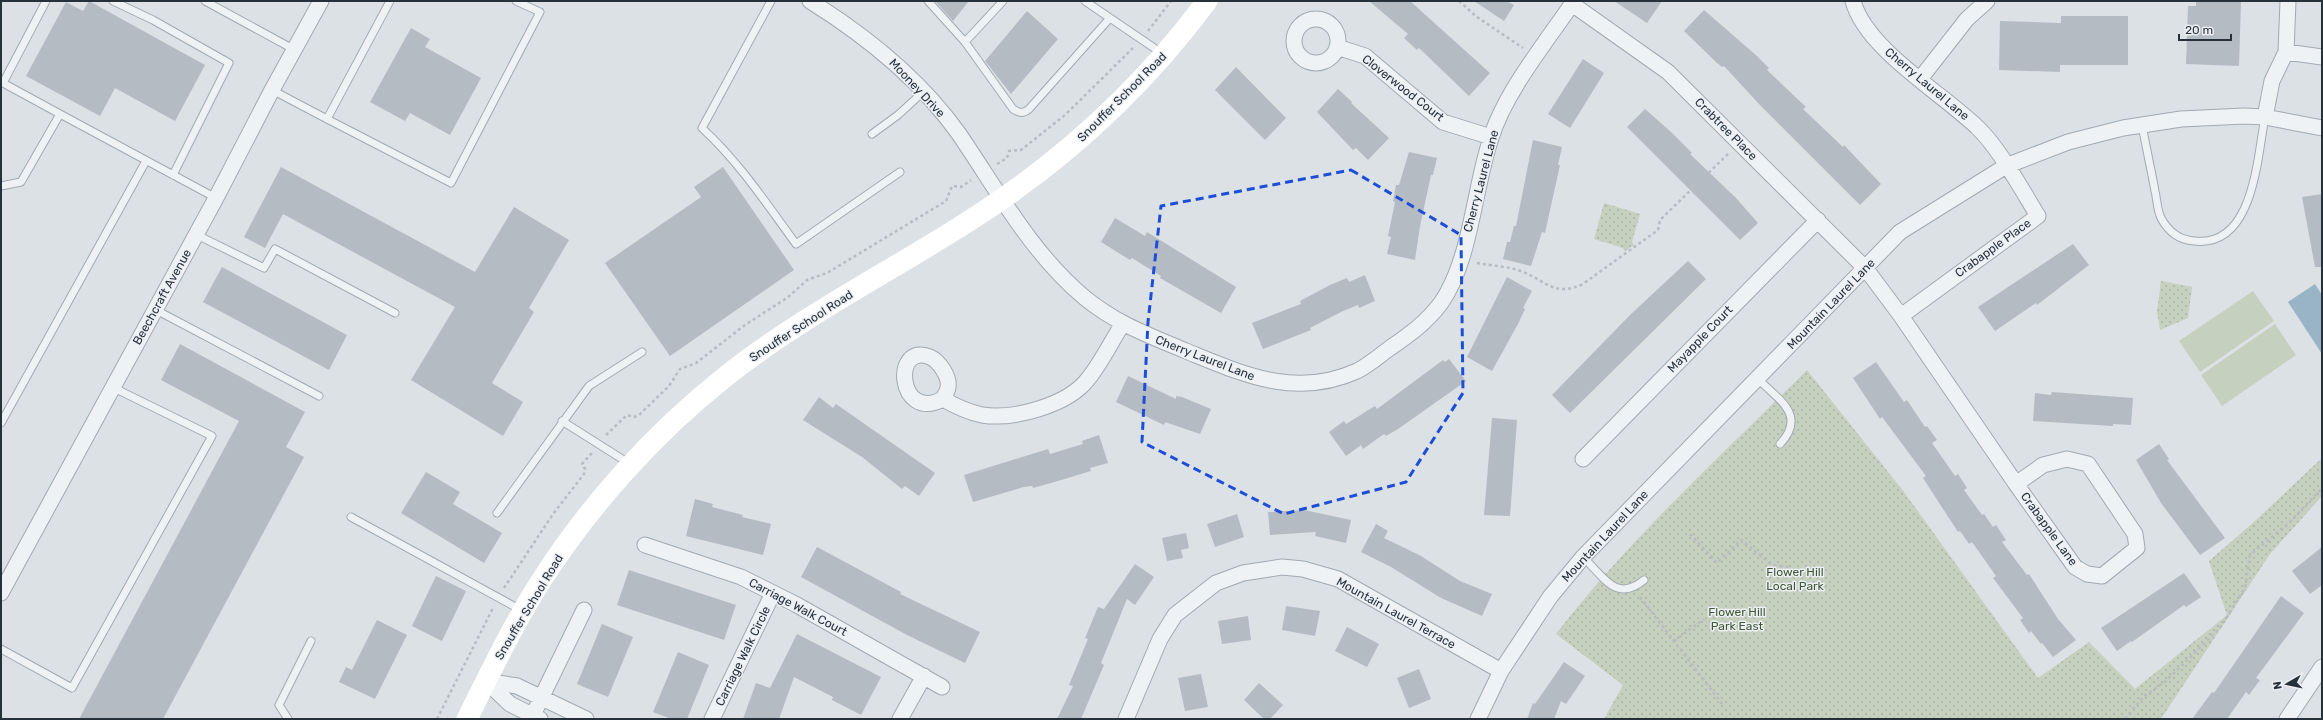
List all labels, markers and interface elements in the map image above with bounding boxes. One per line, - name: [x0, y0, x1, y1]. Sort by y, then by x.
- scale bar: [2179, 16, 2231, 42]
- text: 20 m: [2185, 23, 2213, 37]
- street label: Cherry Laurel Lane: [1882, 45, 1972, 123]
- street label: Snouffer School Road: [1074, 49, 1170, 145]
- street label: Cloverwood Court: [1359, 52, 1447, 124]
- street label: Mooney Drive: [886, 56, 948, 120]
- street label: Crabtree Place: [1692, 95, 1760, 163]
- street label: Cherry Laurel Lane: [1461, 128, 1501, 234]
- street label: Crabapple Place: [1952, 216, 2034, 280]
- street label: Beechcraft Avenue: [130, 247, 194, 347]
- street label: Mountain Laurel Lane: [1784, 256, 1878, 352]
- street label: Snouffer School Road: [747, 287, 855, 365]
- street label: Mayapple Court: [1665, 303, 1736, 375]
- street label: Cherry Laurel Lane: [1153, 333, 1257, 384]
- street label: Mountain Laurel Lane: [1559, 487, 1651, 585]
- street label: Crabapple Lane: [2018, 490, 2080, 569]
- street label: Snouffer School Road: [492, 552, 566, 662]
- park label: Flower Hill Local Park: [1766, 565, 1825, 593]
- street label: Mountain Laurel Terrace: [1334, 574, 1458, 652]
- street label: Carriage Walk Court: [747, 575, 850, 639]
- street label: Carriage Walk Circle: [713, 604, 773, 708]
- park label: Flower Hill Park East: [1708, 605, 1766, 633]
- north arrow: [2267, 664, 2307, 704]
- text: N: [2271, 680, 2285, 690]

